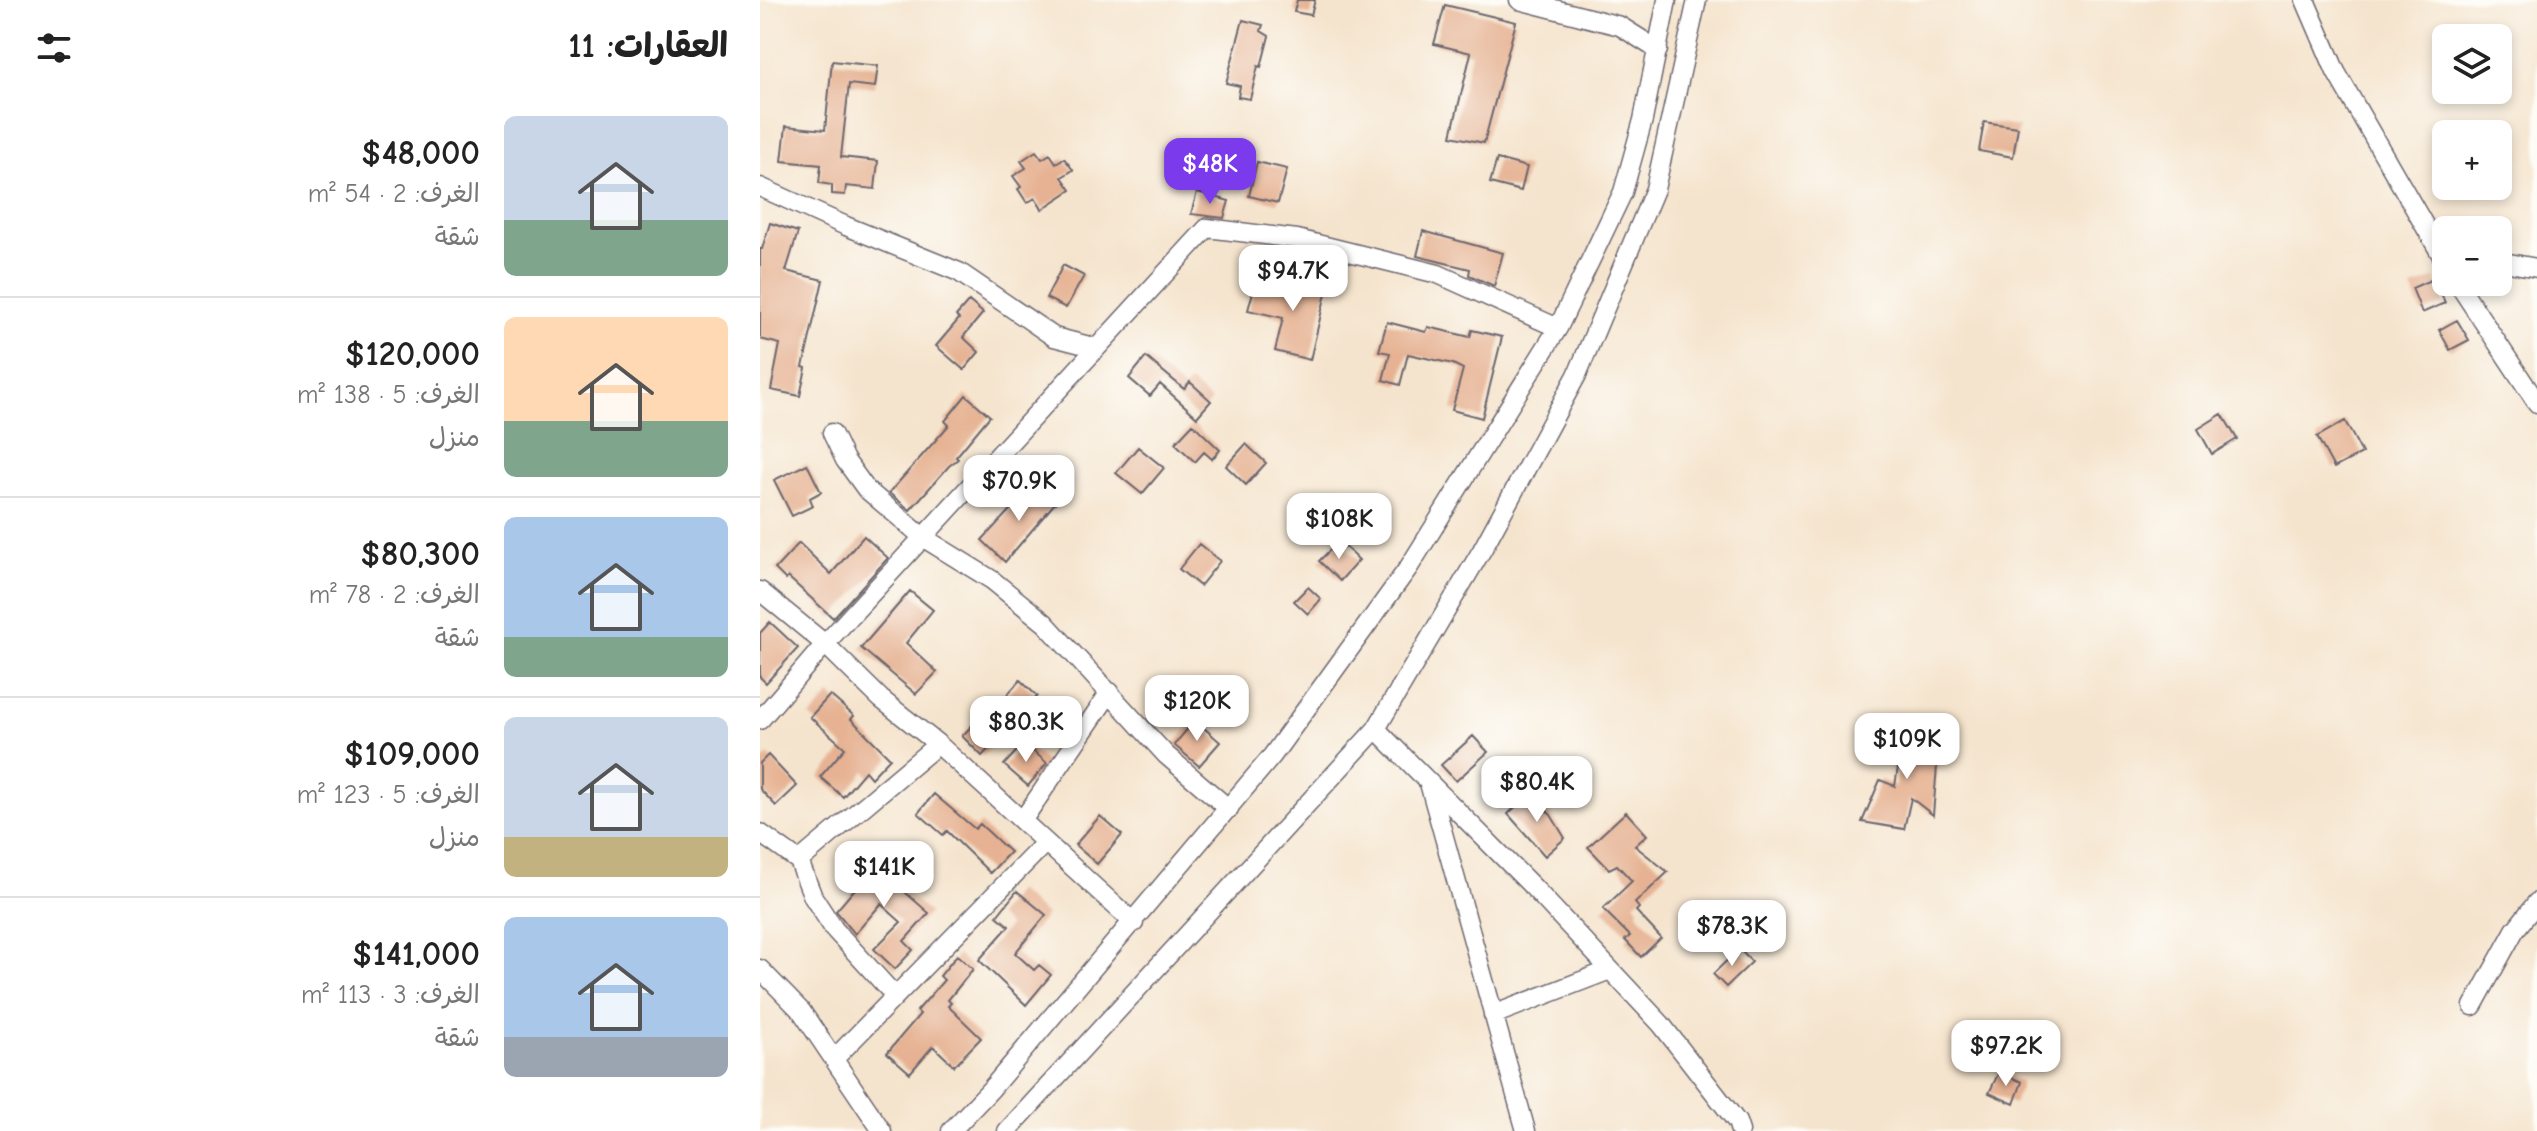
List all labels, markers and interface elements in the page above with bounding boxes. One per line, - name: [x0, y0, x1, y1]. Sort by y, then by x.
- map controls: [2432, 24, 2512, 296]
- button: layers: [2432, 24, 2512, 104]
- icon: filters: [32, 26, 76, 70]
- text: العقارات: 11: [568, 26, 728, 66]
- button: +: [2432, 120, 2512, 200]
- text: $48,000: [361, 133, 480, 173]
- pin: $48K: [1163, 138, 1257, 206]
- icon: home: [568, 148, 664, 244]
- text: $48K: [1182, 149, 1238, 179]
- text: الغرف: 2 · 54 m²: [308, 179, 480, 209]
- button: −: [2432, 216, 2512, 296]
- text: شقة: [435, 222, 480, 252]
- pin: $94.7K: [1228, 245, 1358, 313]
- text: $94.7K: [1257, 256, 1329, 286]
- text: $120,000: [345, 334, 480, 374]
- icon: home: [568, 349, 664, 445]
- text: الغرف: 5 · 138 m²: [297, 380, 480, 410]
- text: منزل: [429, 423, 480, 453]
- pin: $70.9K: [954, 455, 1084, 523]
- text: $70.9K: [981, 466, 1057, 496]
- pin: $108K: [1283, 493, 1395, 561]
- text: $108K: [1305, 504, 1373, 534]
- text: $80,300: [361, 534, 480, 574]
- icon: home: [568, 549, 664, 645]
- text: الغرف: 2 · 78 m²: [309, 580, 480, 610]
- text: شقة: [435, 623, 480, 653]
- pin: $120K: [1141, 675, 1253, 743]
- text: $120K: [1163, 686, 1231, 716]
- pin: $80.3K: [961, 696, 1091, 764]
- text: $80.3K: [988, 707, 1064, 737]
- pin: $109K: [1851, 713, 1963, 781]
- text: $109K: [1873, 724, 1941, 754]
- text: $109,000: [344, 734, 480, 774]
- icon: home: [568, 749, 664, 845]
- pin: $80.4K: [1472, 756, 1602, 824]
- text: $80.4K: [1499, 767, 1575, 797]
- text: الغرف: 5 · 123 m²: [297, 780, 480, 810]
- text: منزل: [429, 823, 480, 853]
- pin: $141K: [828, 841, 940, 909]
- text: $141K: [853, 852, 915, 882]
- pin: $78.3K: [1667, 900, 1797, 968]
- text: $78.3K: [1696, 911, 1768, 941]
- text: $141,000: [352, 934, 480, 974]
- icon: home: [568, 949, 664, 1045]
- text: الغرف: 3 · 113 m²: [301, 980, 480, 1010]
- pin: $97.2K: [1941, 1020, 2071, 1088]
- text: شقة: [435, 1023, 480, 1053]
- text: $97.2K: [1969, 1031, 2043, 1061]

